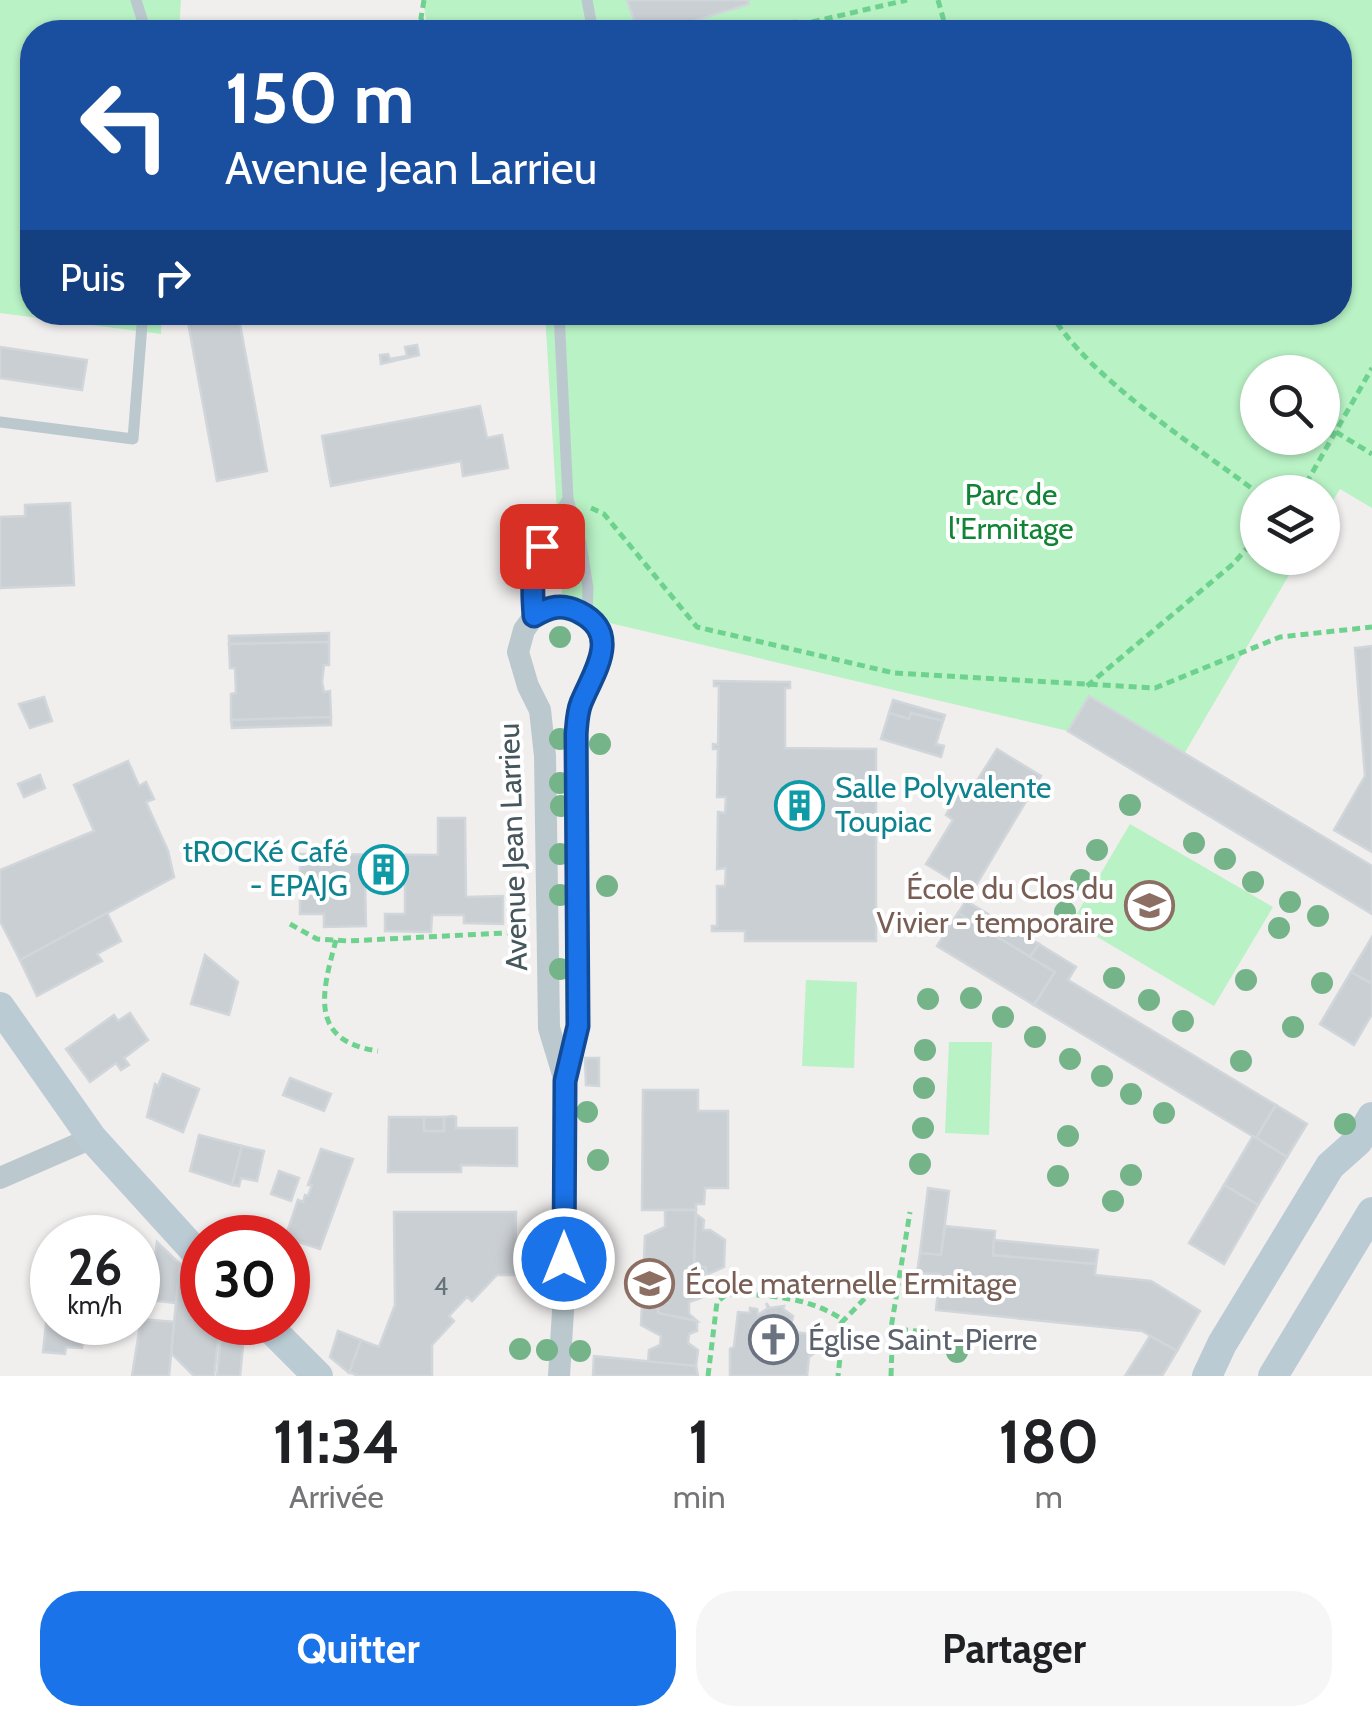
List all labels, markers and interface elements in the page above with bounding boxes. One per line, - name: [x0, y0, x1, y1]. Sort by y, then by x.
- text: 150 m: [225, 55, 414, 141]
- icon: left: [60, 60, 190, 190]
- text: Avenue Jean Larrieu: [225, 141, 597, 195]
- icon: right: [145, 250, 200, 305]
- text: Puis: [60, 254, 125, 301]
- map controls: [1240, 355, 1340, 575]
- button: search: [1240, 355, 1340, 455]
- button: layers: [1240, 475, 1340, 575]
- park label: Parc de l'Ermitage: [948, 476, 1074, 547]
- pin: [500, 504, 585, 589]
- icon: arrive: [515, 519, 570, 574]
- street label: Avenue Jean Larrieu: [490, 722, 535, 972]
- place label: Salle Polyvalente Toupiac: [835, 769, 1051, 840]
- building icon: Salle Polyvalente Toupiac: [774, 779, 826, 831]
- place label: tROCKé Café - EPAJG: [183, 833, 348, 904]
- building icon: tROCKé Café - EPAJG: [357, 843, 409, 895]
- place label: École du Clos du Vivier - temporaire: [876, 870, 1114, 941]
- school or university icon: École du Clos du Vivier - temporaire: [1123, 880, 1175, 932]
- position arrow: [512, 1207, 616, 1311]
- speed limit sign: 30: [180, 1215, 310, 1345]
- text: 26: [68, 1237, 122, 1298]
- school or university icon: École maternelle Ermitage: [624, 1258, 676, 1310]
- place label: École maternelle Ermitage: [685, 1265, 1017, 1302]
- house number: 4: [434, 1271, 448, 1301]
- text: km/h: [68, 1290, 122, 1320]
- church icon: Église Saint-Pierre: [747, 1314, 799, 1366]
- place label: Église Saint-Pierre: [808, 1321, 1037, 1358]
- text: 11:34: [273, 1405, 400, 1478]
- text: 1: [688, 1405, 710, 1478]
- text: 180: [998, 1405, 1099, 1478]
- text: Arrivée: [289, 1477, 384, 1516]
- text: min: [673, 1477, 726, 1516]
- text: m: [1035, 1477, 1063, 1516]
- button: Quitter: [40, 1591, 676, 1706]
- button: Partager: [696, 1591, 1332, 1706]

